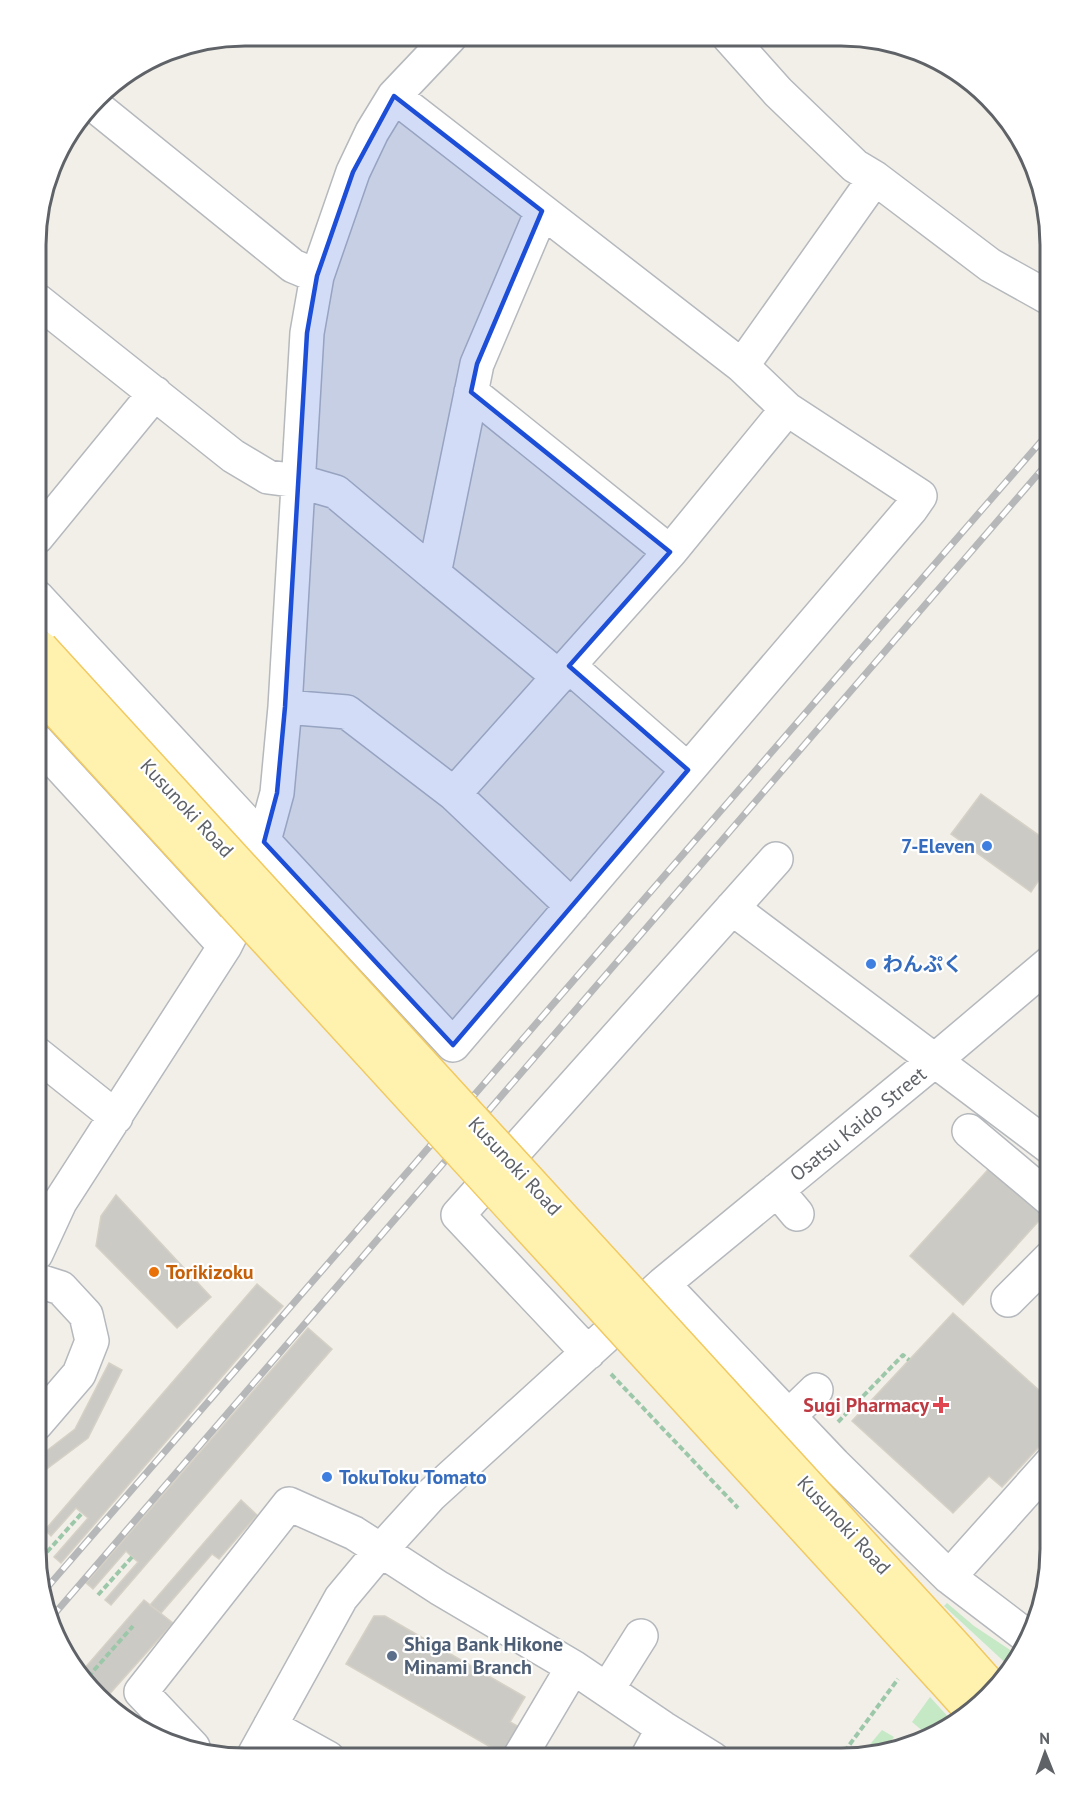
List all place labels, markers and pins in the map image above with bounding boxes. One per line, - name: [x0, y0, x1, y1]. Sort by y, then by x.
- place label: 7-Eleven: [901, 833, 975, 859]
- marker: 7-Eleven: [980, 839, 994, 853]
- place label: わんぷく: [883, 951, 963, 977]
- marker: わんぷく: [864, 957, 878, 971]
- place label: Torikizoku: [166, 1259, 253, 1285]
- marker: Torikizoku: [147, 1265, 161, 1279]
- place label: Sugi Pharmacy: [803, 1392, 929, 1418]
- marker: Sugi Pharmacy: [934, 1398, 948, 1412]
- place label: TokuToku Tomato: [339, 1464, 487, 1490]
- marker: TokuToku Tomato: [320, 1470, 334, 1484]
- place label: Shiga Bank Hikone Minami Branch: [404, 1631, 563, 1680]
- marker: Shiga Bank Hikone Minami Branch: [385, 1649, 399, 1663]

